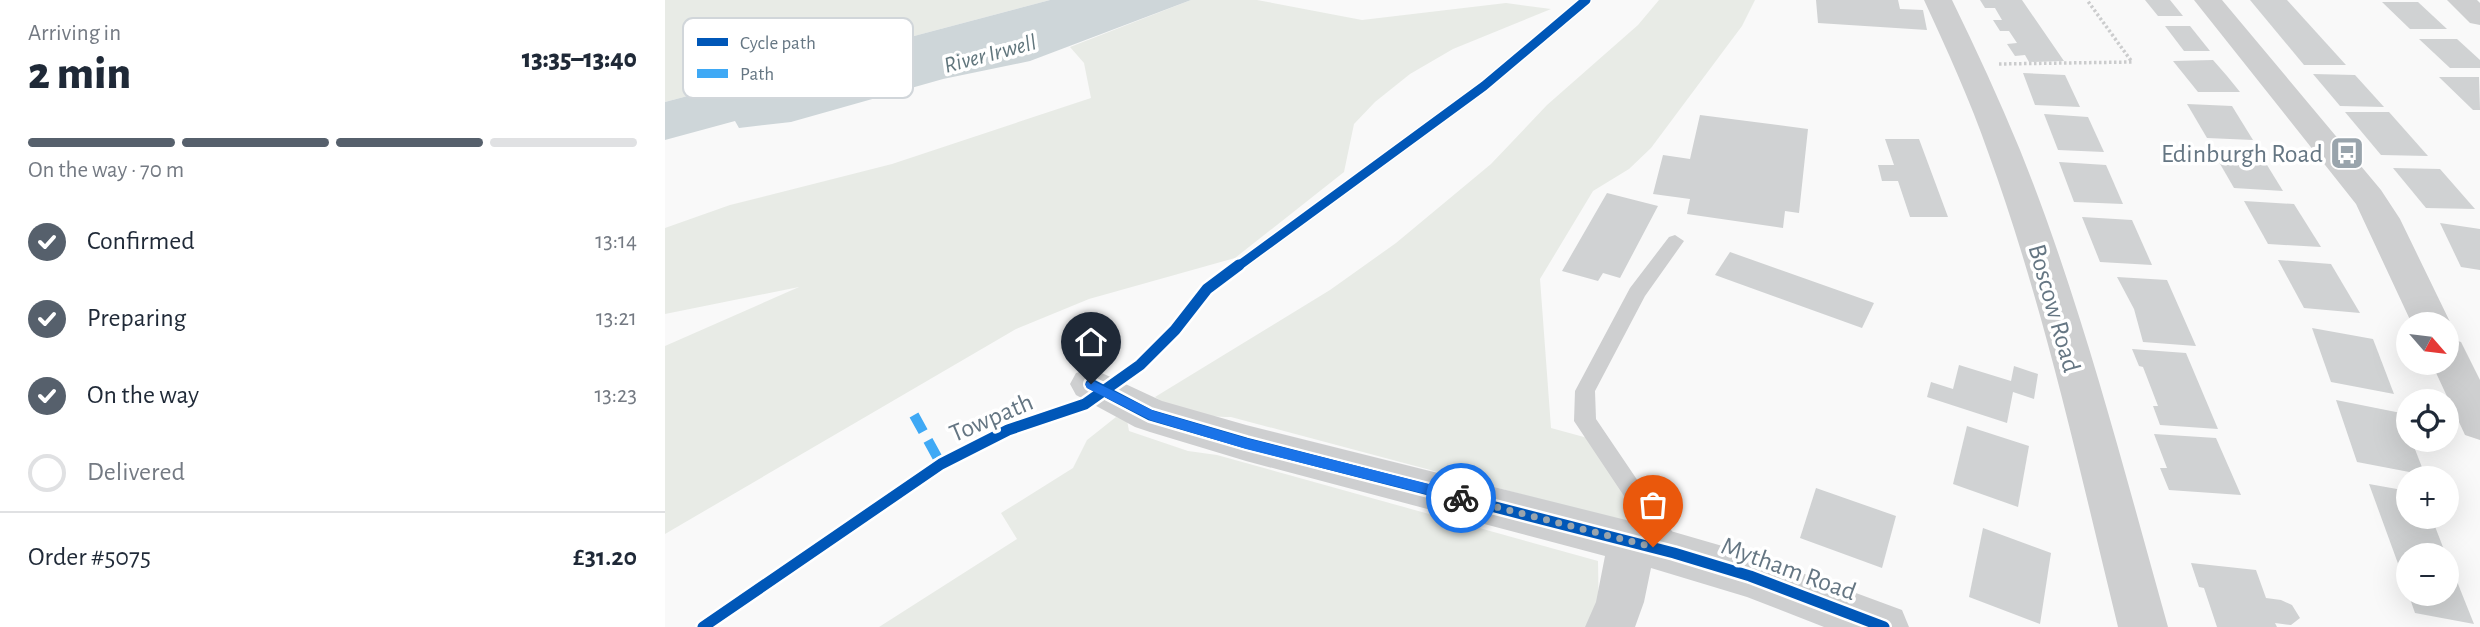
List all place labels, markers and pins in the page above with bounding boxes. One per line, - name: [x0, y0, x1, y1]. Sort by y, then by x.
- bus stop icon: Edinburgh Road: [2328, 134, 2366, 172]
- place label: Edinburgh Road: [2161, 141, 2323, 167]
- pin: [1061, 312, 1121, 384]
- pin: [1623, 475, 1683, 547]

